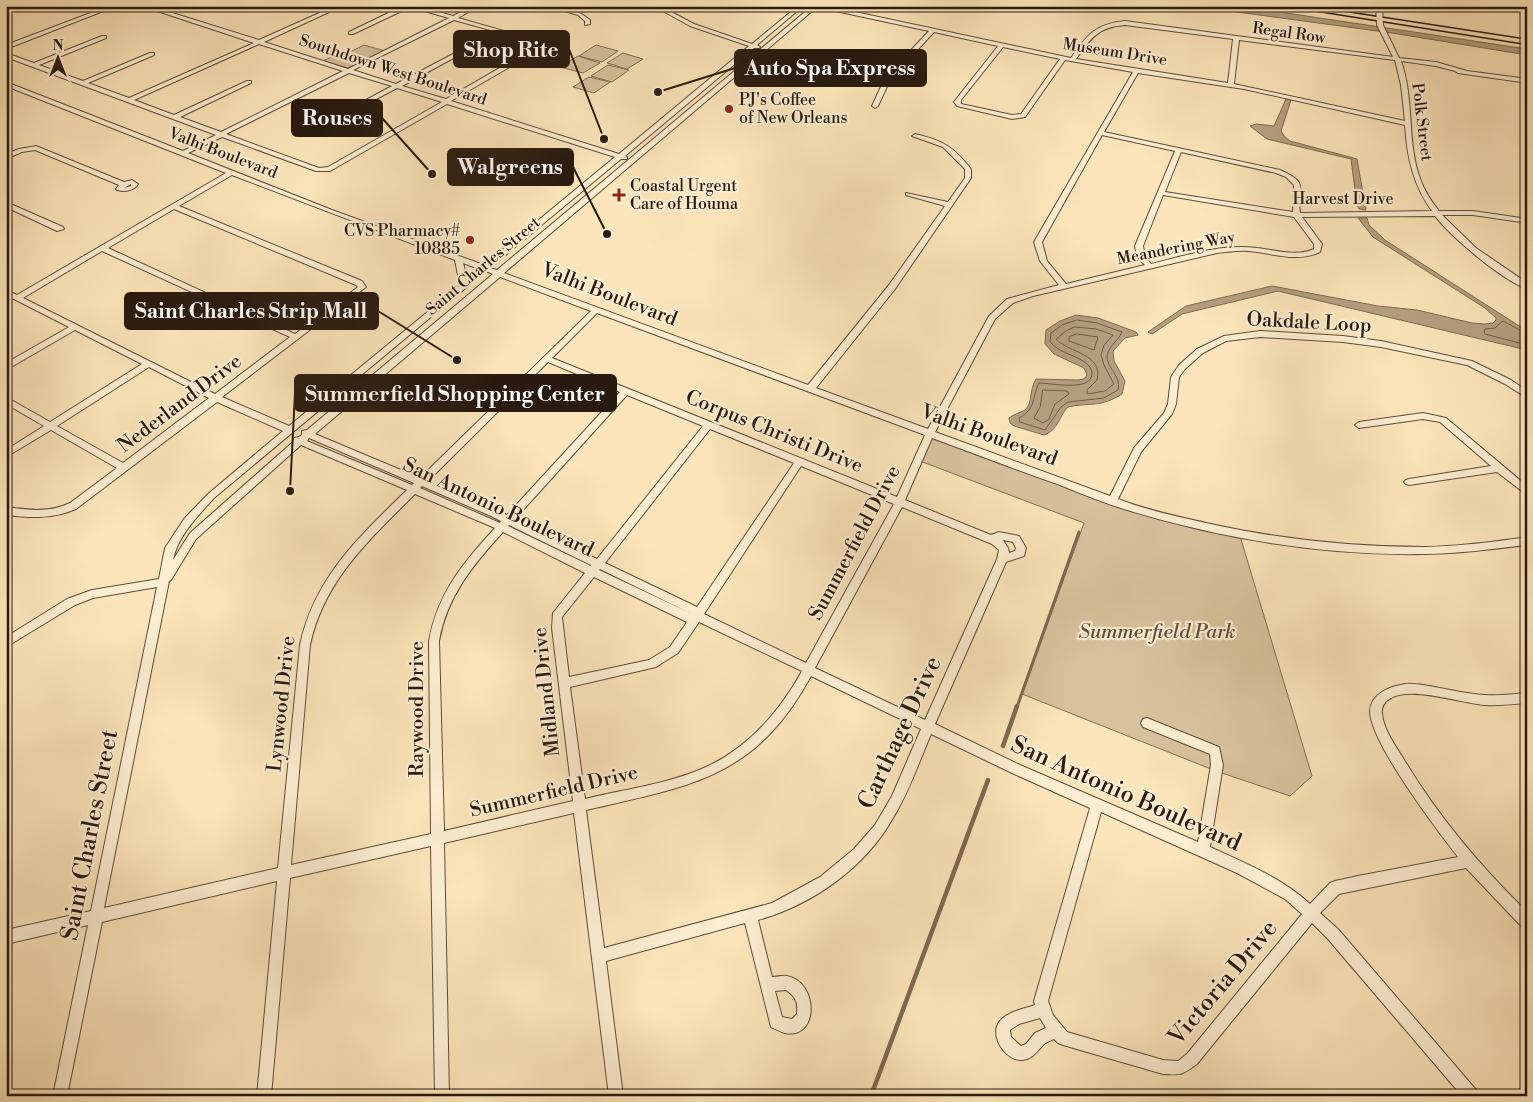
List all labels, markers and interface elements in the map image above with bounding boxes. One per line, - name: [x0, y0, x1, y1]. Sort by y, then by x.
- street label: Regal Row: [1251, 18, 1328, 48]
- street label: Southdown West Boulevard: [297, 30, 489, 110]
- callout: Shop Rite: [454, 31, 569, 67]
- north arrow: [32, 32, 82, 82]
- street label: Museum Drive: [1061, 34, 1169, 70]
- text: N: [52, 37, 64, 55]
- text: Shop Rite: [464, 38, 558, 64]
- callout: Auto Spa Express: [735, 50, 926, 86]
- text: Auto Spa Express: [743, 56, 916, 82]
- street label: Polk Street: [1407, 82, 1437, 163]
- place label: PJ's Coffee of New Orleans: [739, 90, 848, 128]
- callout: Rouses: [292, 100, 382, 136]
- marker: PJ's Coffee of New Orleans: [723, 103, 735, 115]
- text: Rouses: [302, 106, 372, 132]
- street label: Valhi Boulevard: [165, 123, 280, 183]
- callout: Walgreens: [448, 149, 573, 185]
- text: Walgreens: [456, 155, 563, 181]
- place label: Coastal Urgent Care of Houma: [630, 176, 739, 214]
- marker: Coastal Urgent Care of Houma: [612, 188, 626, 202]
- street label: Harvest Drive: [1292, 189, 1394, 209]
- street label: Saint Charles Street: [422, 212, 544, 320]
- place label: CVS Pharmacy# 10885: [344, 221, 460, 259]
- street label: Meandering Way: [1115, 227, 1237, 269]
- marker: CVS Pharmacy# 10885: [464, 234, 476, 246]
- street label: Valhi Boulevard: [536, 257, 681, 333]
- callout: Saint Charles Strip Mall: [125, 293, 378, 329]
- text: Saint Charles Strip Mall: [135, 299, 367, 325]
- street label: Oakdale Loop: [1246, 307, 1372, 339]
- street label: Nederland Drive: [113, 349, 247, 459]
- callout: Summerfield Shopping Center: [295, 375, 616, 411]
- text: Summerfield Shopping Center: [305, 382, 605, 408]
- street label: Corpus Christi Drive: [682, 385, 866, 479]
- street label: Valhi Boulevard: [916, 399, 1061, 473]
- street label: San Antonio Boulevard: [399, 453, 598, 563]
- street label: Summerfield Drive: [804, 461, 906, 625]
- park label: Summerfield Park: [1078, 620, 1236, 645]
- street label: Midland Drive: [528, 626, 566, 758]
- street label: Lynwood Drive: [262, 635, 302, 773]
- street label: Raywood Drive: [405, 641, 430, 777]
- street label: Carthage Drive: [851, 652, 949, 814]
- street label: Saint Charles Street: [55, 726, 125, 943]
- street label: San Antonio Boulevard: [1006, 730, 1246, 859]
- street label: Summerfield Drive: [467, 760, 641, 824]
- street label: Victoria Drive: [1161, 914, 1284, 1053]

